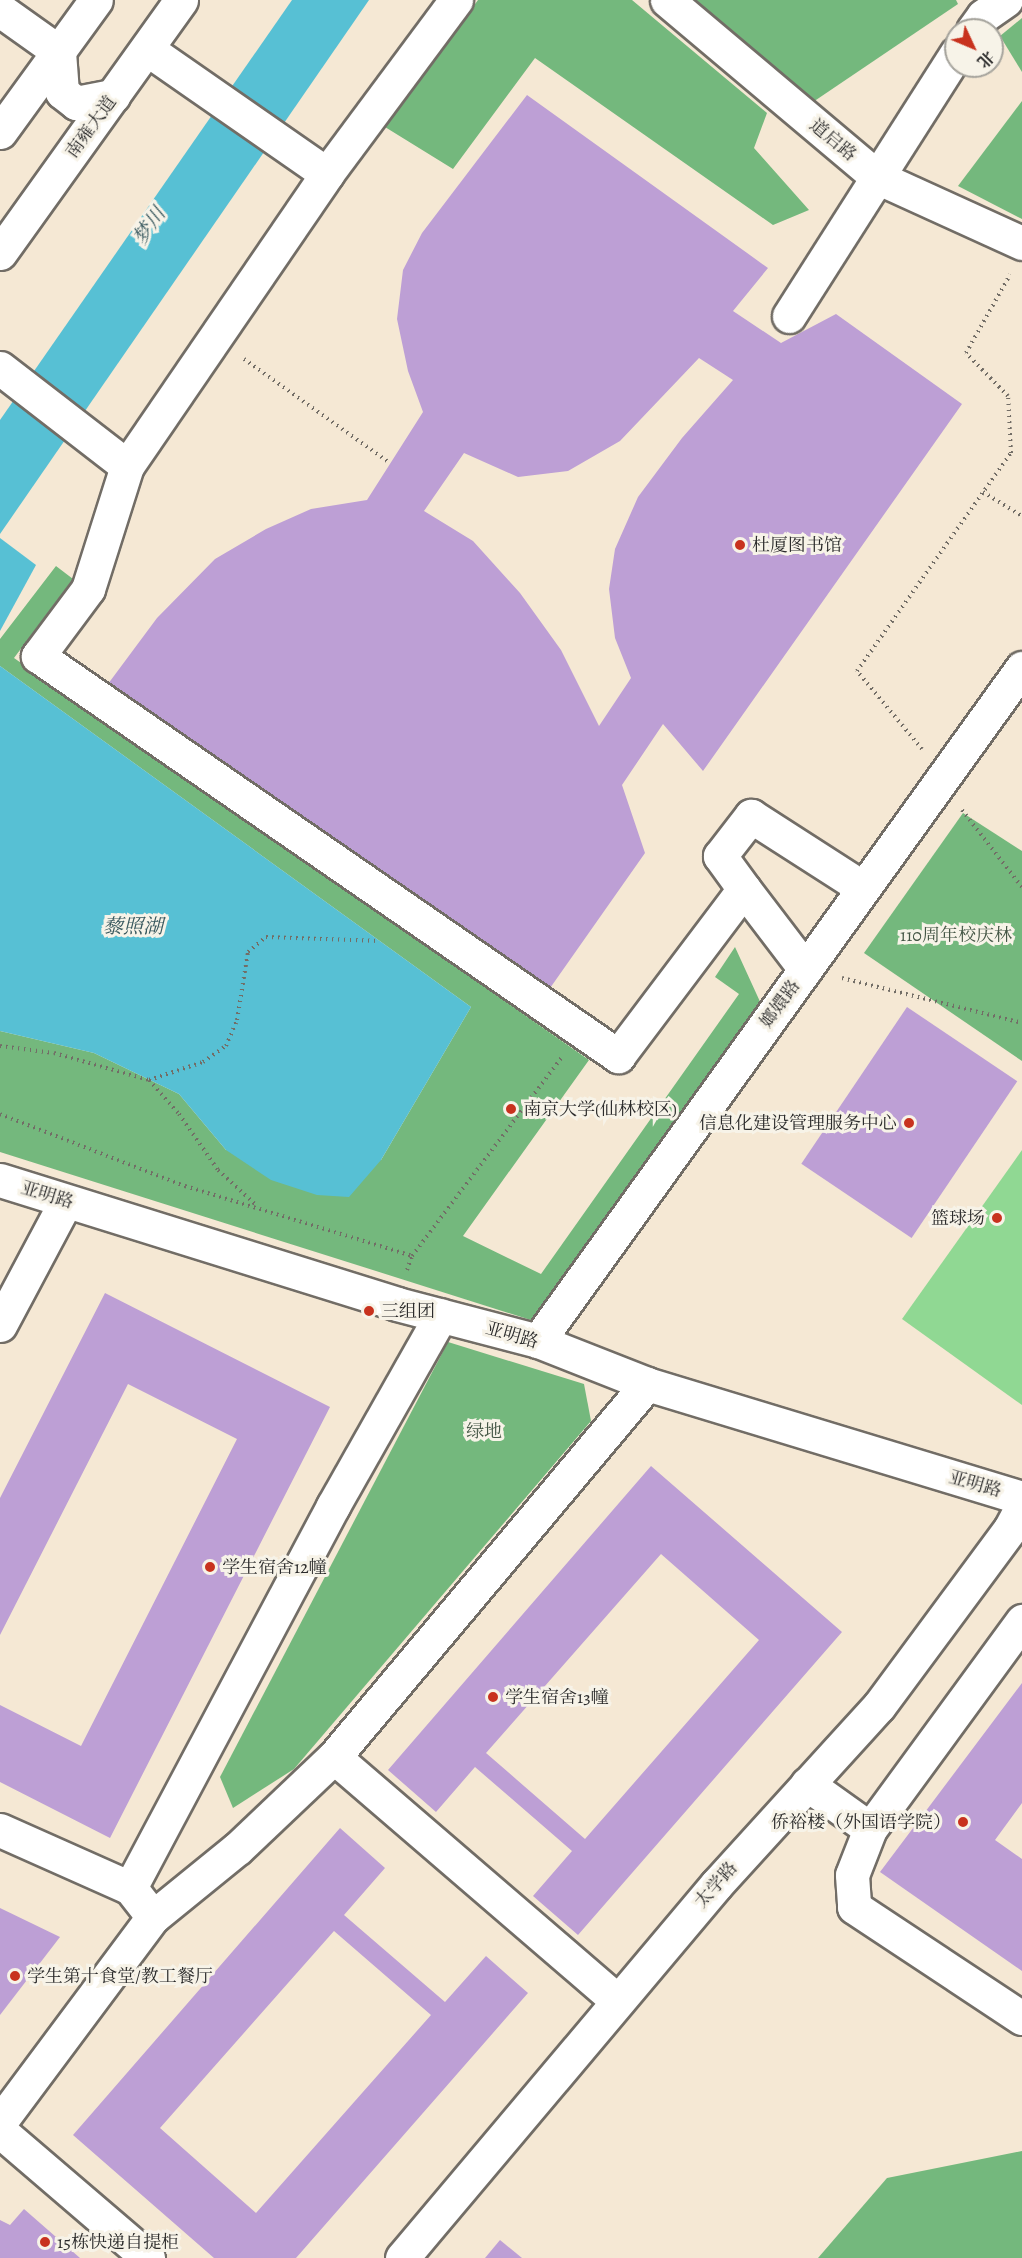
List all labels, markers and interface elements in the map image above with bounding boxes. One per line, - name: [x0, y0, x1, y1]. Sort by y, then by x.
- north arrow: [944, 18, 1004, 78]
- text: 北: [972, 46, 999, 73]
- street label: 南雍大道: [61, 92, 121, 162]
- street label: 道启路: [805, 114, 861, 166]
- water label: 梦川: [128, 203, 170, 249]
- place label: 杜厦图书馆: [752, 534, 842, 556]
- marker: 杜厦图书馆: [733, 538, 747, 552]
- water label: 藜照湖: [103, 914, 163, 938]
- park label: 110周年校庆林: [900, 924, 1012, 946]
- street label: 嫏嬛路: [755, 976, 805, 1032]
- place label: 南京大学(仙林校区): [523, 1098, 677, 1120]
- marker: 南京大学(仙林校区): [504, 1102, 518, 1116]
- place label: 信息化建设管理服务中心: [699, 1112, 897, 1134]
- marker: 信息化建设管理服务中心: [902, 1116, 916, 1130]
- street label: 亚明路: [18, 1177, 76, 1213]
- place label: 篮球场: [931, 1207, 985, 1229]
- marker: 篮球场: [990, 1211, 1004, 1225]
- place label: 三组团: [381, 1300, 435, 1322]
- marker: 三组团: [362, 1304, 376, 1318]
- street label: 亚明路: [483, 1317, 541, 1353]
- park label: 绿地: [466, 1420, 502, 1442]
- street label: 亚明路: [946, 1466, 1004, 1502]
- place label: 学生宿舍12幢: [222, 1556, 327, 1578]
- marker: 学生宿舍12幢: [203, 1560, 217, 1574]
- place label: 学生宿舍13幢: [505, 1686, 609, 1708]
- marker: 学生宿舍13幢: [486, 1690, 500, 1704]
- place label: 侨裕楼（外国语学院）: [771, 1811, 951, 1833]
- marker: 侨裕楼（外国语学院）: [956, 1815, 970, 1829]
- street label: 太学路: [690, 1858, 742, 1912]
- place label: 学生第十食堂/教工餐厅: [27, 1965, 213, 1987]
- marker: 学生第十食堂/教工餐厅: [8, 1969, 22, 1983]
- place label: 15栋快递自提柜: [57, 2231, 179, 2253]
- marker: 15栋快递自提柜: [38, 2235, 52, 2249]

